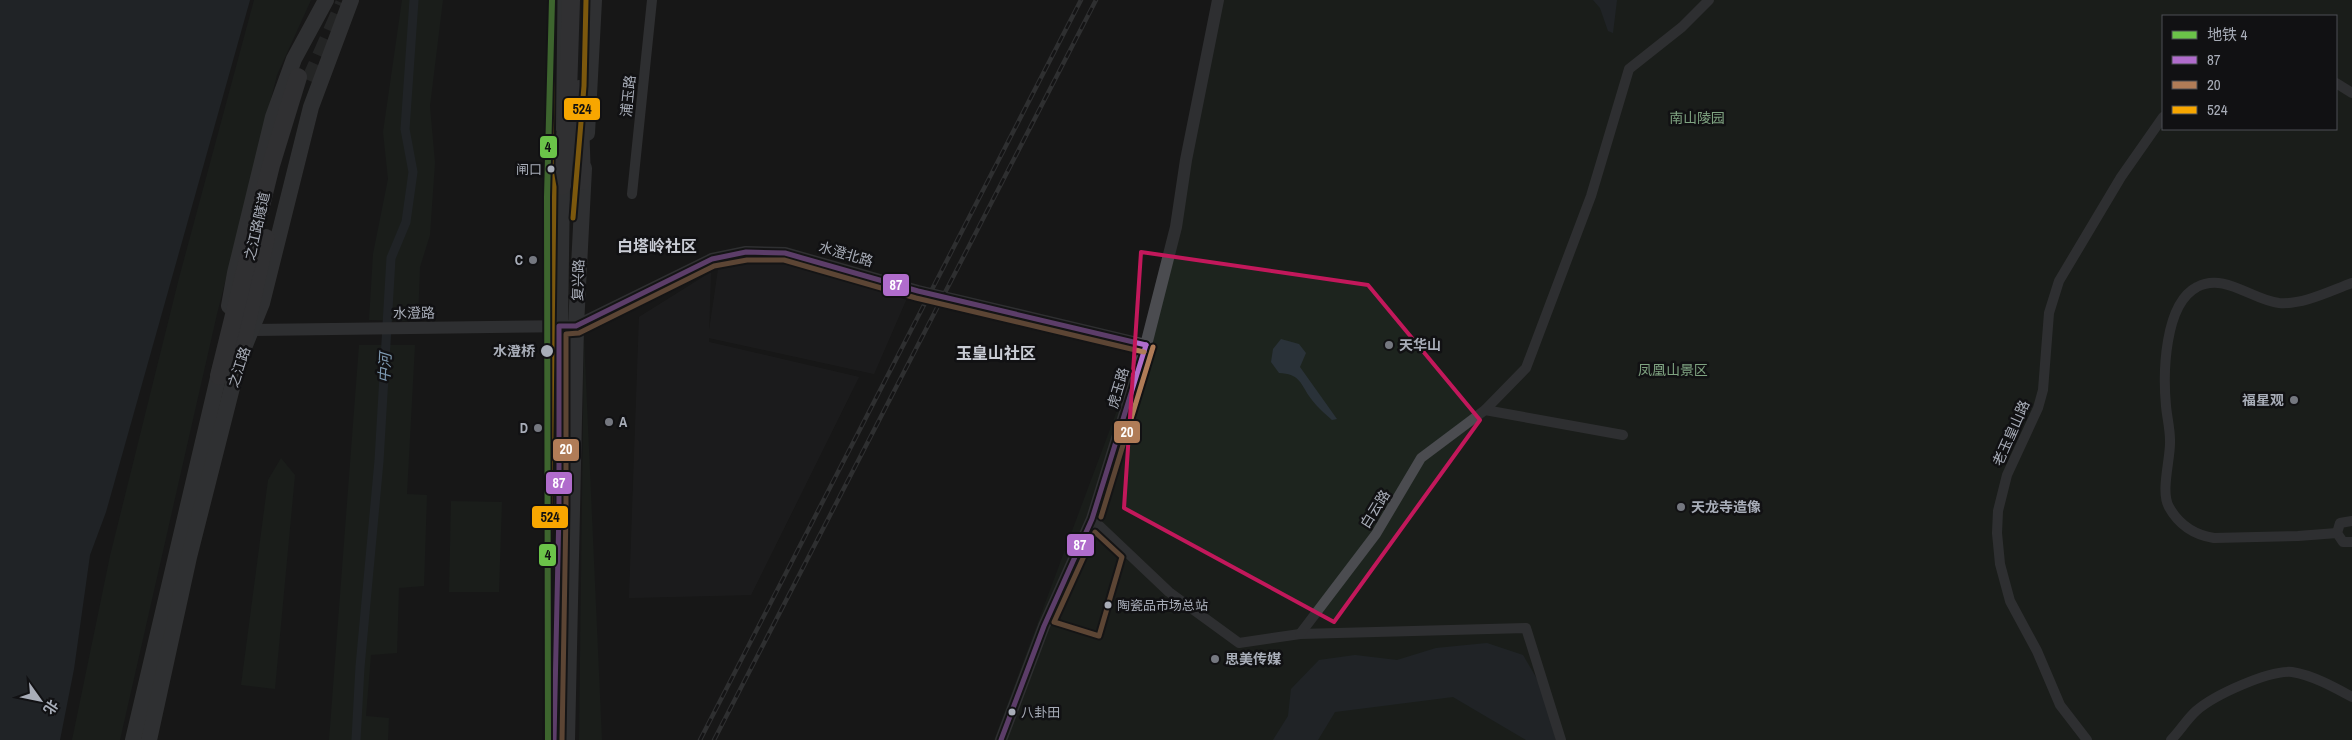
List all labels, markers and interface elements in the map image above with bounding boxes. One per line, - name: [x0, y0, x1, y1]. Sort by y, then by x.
- legend: [2162, 15, 2337, 130]
- text: 地铁 4: [2207, 24, 2247, 45]
- text: 87: [2207, 49, 2221, 70]
- street label: 浦玉路: [617, 74, 639, 118]
- text: 20: [2207, 74, 2221, 95]
- line badge: 524: [563, 97, 601, 121]
- text: 524: [2207, 99, 2228, 120]
- text: 524: [572, 100, 592, 118]
- park label: 南山陵园: [1669, 109, 1725, 127]
- line badge: 4: [539, 135, 558, 159]
- text: 4: [545, 138, 552, 156]
- place label: 闸口: [516, 161, 542, 178]
- marker: 闸口: [546, 164, 556, 174]
- street label: 之江路隧道: [240, 190, 274, 262]
- district label: 白塔岭社区: [617, 235, 697, 257]
- street label: 水澄北路: [817, 238, 875, 270]
- place label: C: [515, 251, 523, 269]
- marker: C: [527, 254, 539, 266]
- street label: 复兴路: [568, 259, 588, 301]
- line badge: 87: [882, 273, 910, 297]
- text: 87: [890, 276, 903, 294]
- street label: 水澄路: [393, 304, 435, 322]
- place label: 天华山: [1399, 336, 1441, 354]
- marker: 天华山: [1383, 339, 1395, 351]
- place label: 水澄桥: [493, 342, 535, 360]
- district label: 玉皇山社区: [956, 342, 1036, 364]
- marker: 水澄桥: [539, 343, 555, 359]
- street label: 之江路: [224, 344, 254, 390]
- water label: 中河: [373, 349, 396, 384]
- park label: 凤凰山景区: [1638, 361, 1708, 379]
- street label: 虎玉路: [1103, 365, 1133, 411]
- place label: 福星观: [2242, 391, 2284, 409]
- marker: 福星观: [2288, 394, 2300, 406]
- street label: 老玉皇山路: [1989, 397, 2033, 469]
- place label: A: [619, 413, 628, 431]
- marker: A: [603, 416, 615, 428]
- place label: D: [520, 419, 528, 437]
- line badge: 20: [1113, 420, 1141, 444]
- marker: D: [532, 422, 544, 434]
- text: 20: [1121, 423, 1133, 441]
- line badge: 20: [552, 438, 580, 462]
- text: 20: [560, 440, 572, 458]
- line badge: 87: [545, 471, 573, 495]
- text: 87: [553, 474, 566, 492]
- street label: 白云路: [1356, 486, 1394, 532]
- place label: 天龙寺造像: [1691, 498, 1761, 516]
- marker: 天龙寺造像: [1675, 501, 1687, 513]
- line badge: 524: [531, 505, 569, 529]
- text: 524: [540, 508, 560, 526]
- line badge: 87: [1066, 533, 1095, 557]
- text: 87: [1074, 536, 1087, 554]
- line badge: 4: [538, 543, 557, 567]
- text: 4: [545, 546, 552, 564]
- place label: 陶瓷品市场总站: [1117, 597, 1208, 614]
- marker: 陶瓷品市场总站: [1103, 600, 1113, 610]
- place label: 思美传媒: [1225, 650, 1282, 668]
- marker: 思美传媒: [1209, 653, 1221, 665]
- north arrow: [15, 675, 65, 725]
- text: 北: [40, 696, 62, 718]
- place label: 八卦田: [1021, 704, 1060, 721]
- marker: 八卦田: [1007, 707, 1017, 717]

